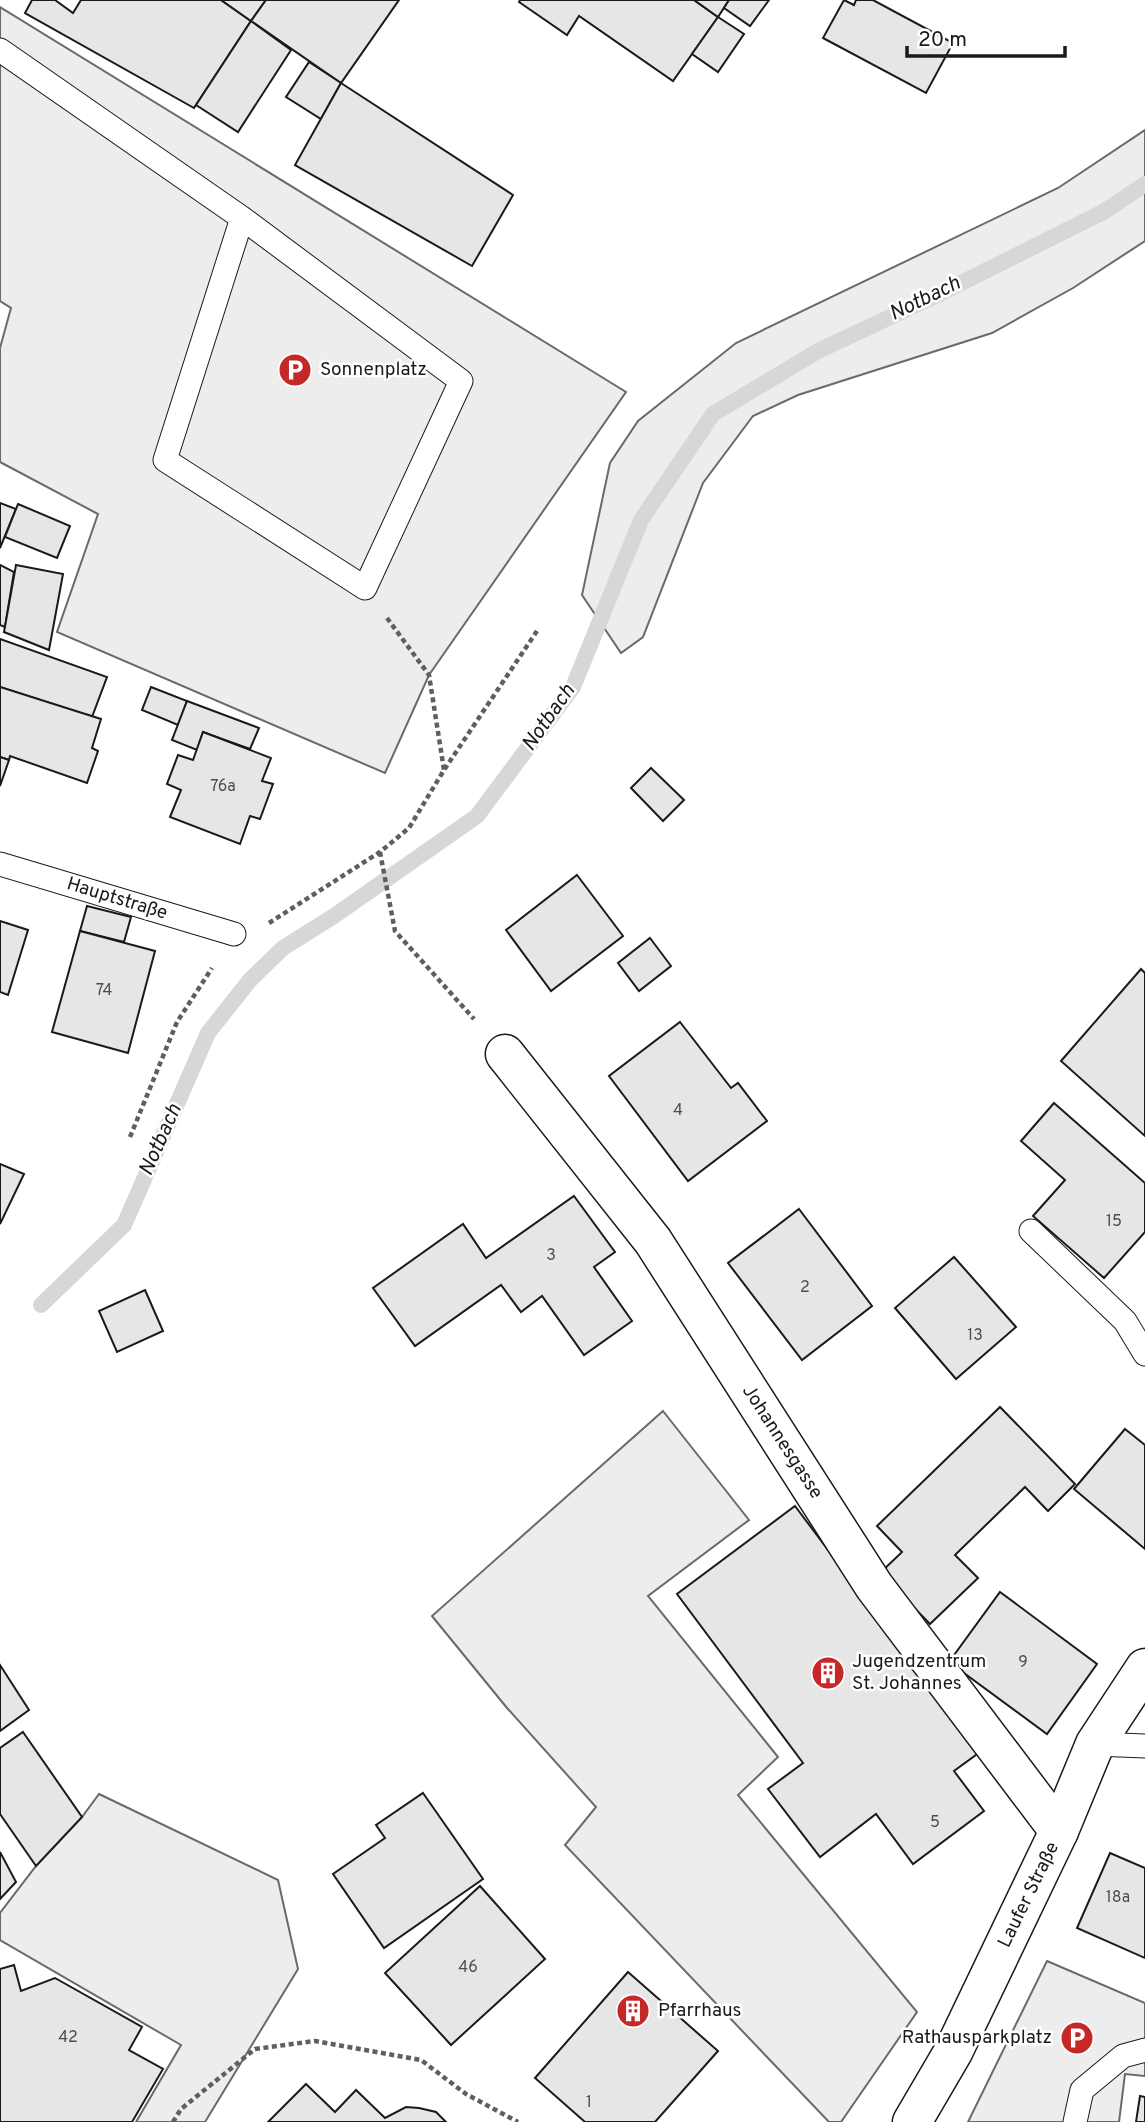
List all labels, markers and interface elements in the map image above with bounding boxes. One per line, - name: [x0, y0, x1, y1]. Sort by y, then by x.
- scale bar: [907, 14, 1064, 58]
- text: 20 m: [918, 27, 967, 54]
- water label: Notbach: [885, 270, 966, 328]
- parking icon: Sonnenplatz: [276, 351, 314, 389]
- place label: Sonnenplatz: [320, 358, 427, 382]
- water label: Notbach: [516, 679, 582, 757]
- house number: 76a: [210, 777, 236, 797]
- street label: Hauptstraße: [64, 872, 170, 926]
- house number: 74: [96, 981, 112, 1001]
- water label: Notbach: [133, 1099, 189, 1180]
- house number: 4: [673, 1101, 683, 1121]
- house number: 15: [1106, 1212, 1122, 1232]
- house number: 3: [546, 1246, 556, 1266]
- house number: 2: [800, 1278, 810, 1298]
- house number: 13: [967, 1326, 983, 1346]
- street label: Johannesgasse: [736, 1380, 828, 1504]
- place label: Jugendzentrum St. Johannes: [852, 1650, 986, 1696]
- house number: 9: [1018, 1653, 1028, 1673]
- building icon: Jugendzentrum St. Johannes: [809, 1654, 847, 1692]
- house number: 5: [930, 1813, 940, 1833]
- street label: Laufer Straße: [993, 1838, 1065, 1952]
- house number: 18a: [1106, 1888, 1130, 1908]
- house number: 46: [458, 1958, 478, 1978]
- building icon: Pfarrhaus: [614, 1992, 652, 2030]
- place label: Pfarrhaus: [658, 1999, 742, 2023]
- parking icon: Rathausparkplatz: [1058, 2019, 1096, 2057]
- place label: Rathausparkplatz: [902, 2026, 1052, 2050]
- house number: 42: [58, 2028, 78, 2048]
- house number: 1: [586, 2093, 592, 2113]

